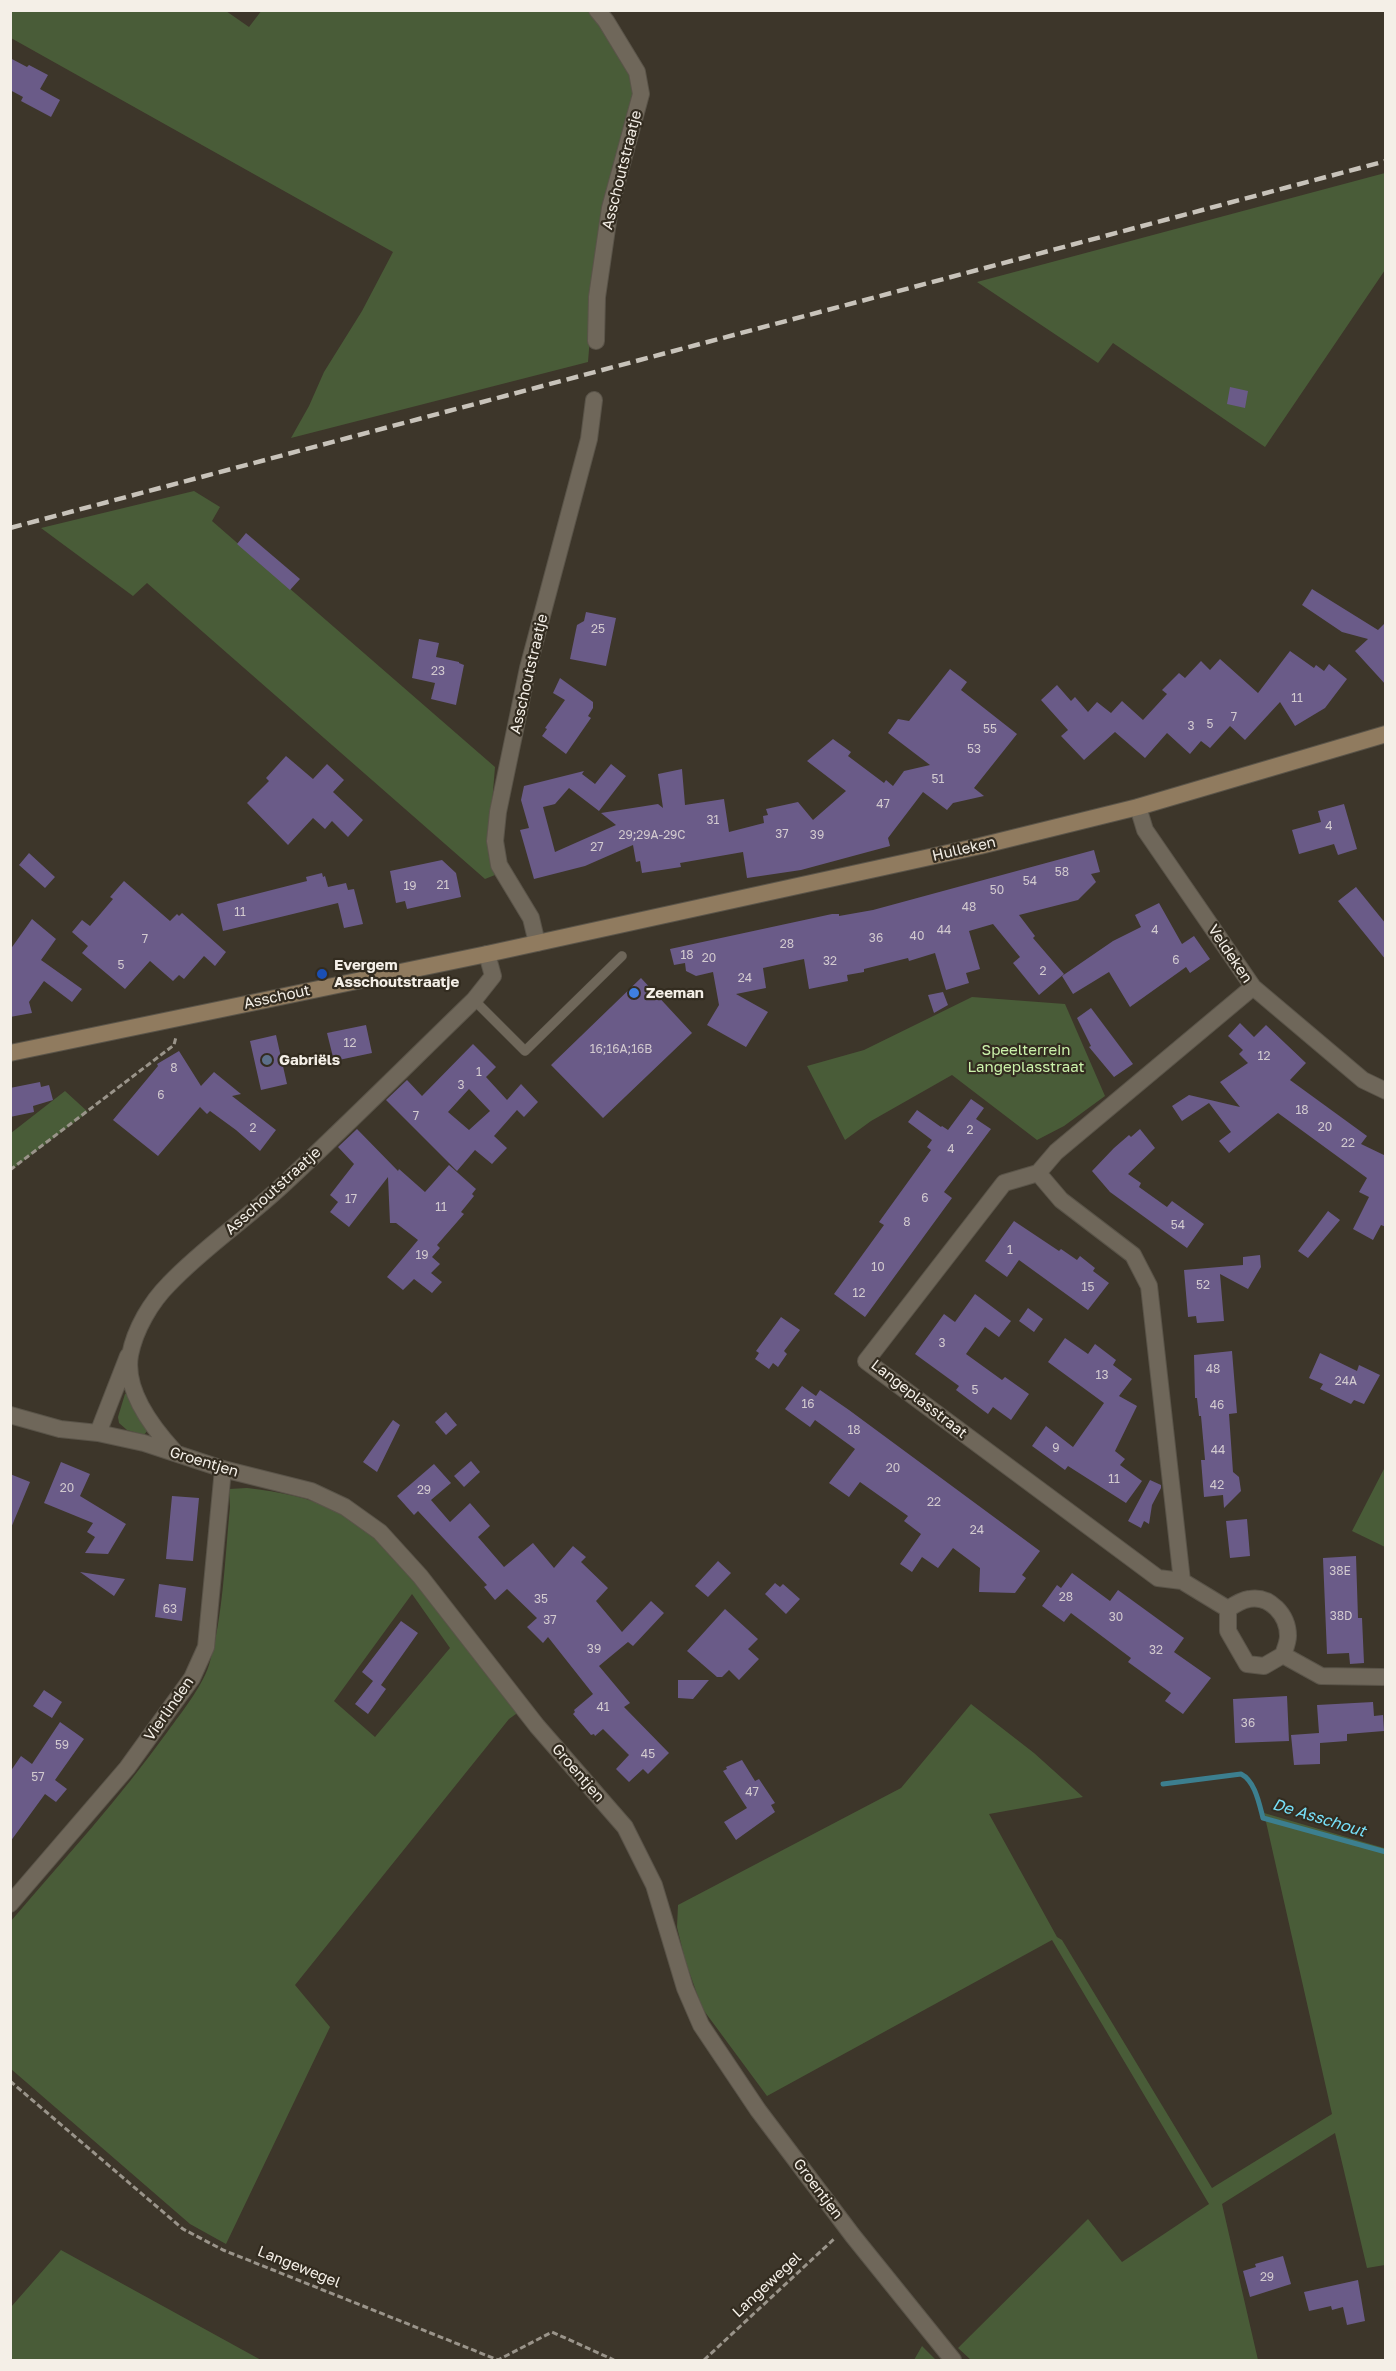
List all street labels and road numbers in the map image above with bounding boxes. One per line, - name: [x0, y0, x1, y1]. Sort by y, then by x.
- street label: Asschoutstraatje: [598, 108, 646, 232]
- street label: Asschoutstraatje: [506, 612, 552, 736]
- street label: Hulleken: [930, 833, 998, 865]
- street label: Veldeken: [1204, 921, 1256, 987]
- street label: Asschout: [242, 981, 312, 1013]
- street label: Asschoutstraatje: [221, 1143, 325, 1239]
- street label: Langeplasstraat: [867, 1356, 971, 1442]
- street label: Groentjen: [167, 1443, 241, 1481]
- street label: Vierlinden: [140, 1674, 198, 1744]
- street label: Groentjen: [548, 1740, 608, 1806]
- street label: Groentjen: [789, 2155, 847, 2223]
- street label: Langewegel: [255, 2242, 343, 2292]
- street label: Langewegel: [729, 2249, 805, 2321]

